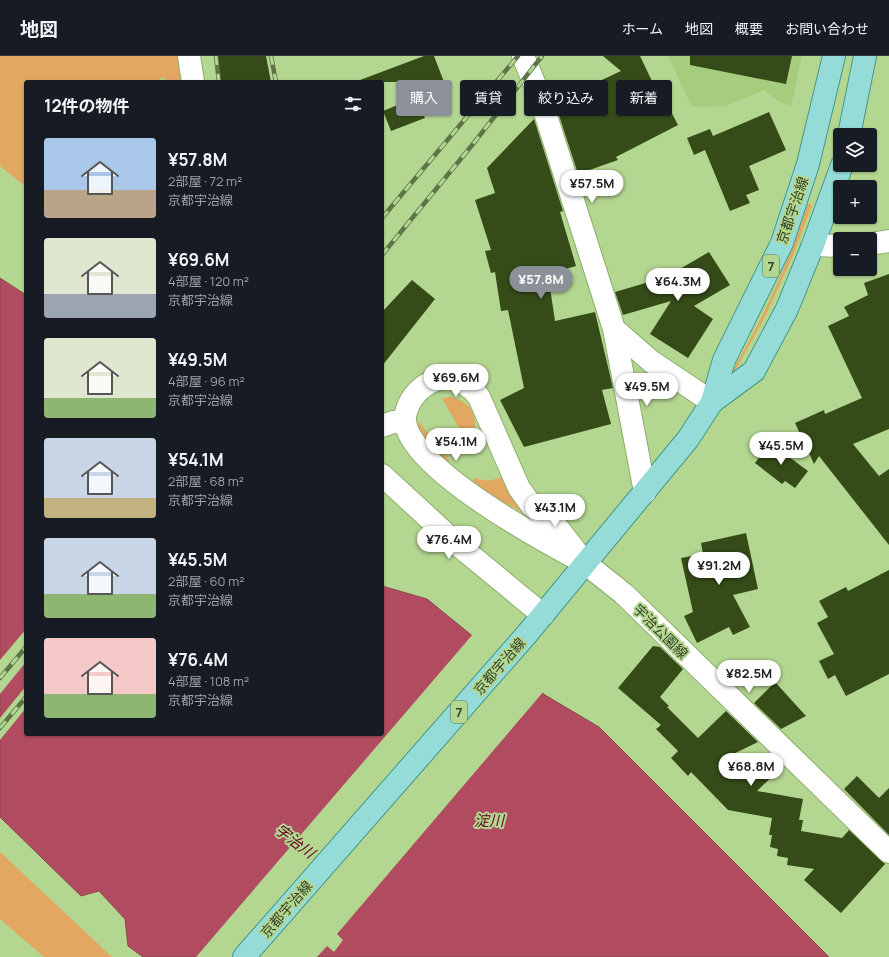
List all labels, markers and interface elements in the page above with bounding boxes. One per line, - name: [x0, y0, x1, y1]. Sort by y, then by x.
- text: 地図: [20, 16, 58, 42]
- text: ホーム: [621, 19, 663, 38]
- text: 地図: [685, 19, 713, 38]
- text: 概要: [735, 19, 763, 38]
- text: お問い合わせ: [785, 19, 869, 38]
- chip: 購入: [396, 80, 452, 116]
- chip: 賃貸: [460, 80, 516, 116]
- chip: 絞り込み: [524, 80, 608, 116]
- chip: 新着: [616, 80, 672, 116]
- icon: filters: [342, 93, 364, 115]
- text: 12件の物件: [44, 94, 130, 117]
- map controls: [833, 128, 877, 276]
- button: layers: [833, 128, 877, 172]
- text: ¥57.8M: [168, 148, 227, 171]
- icon: home: [76, 154, 124, 202]
- pin: ¥57.5M: [559, 170, 625, 204]
- text: 2部屋 · 72 m²: [168, 172, 242, 190]
- text: ¥57.5M: [570, 174, 614, 192]
- street label: 京都宇治線: [772, 174, 812, 246]
- button: +: [833, 180, 877, 224]
- text: 京都宇治線: [168, 191, 233, 209]
- button: −: [833, 232, 877, 276]
- text: ¥69.6M: [168, 248, 229, 271]
- icon: home: [76, 254, 124, 302]
- road number: 7: [763, 255, 779, 277]
- pin: ¥57.8M: [508, 266, 574, 300]
- pin: ¥64.3M: [645, 268, 711, 302]
- text: ¥57.8M: [518, 270, 564, 288]
- text: 4部屋 · 120 m²: [168, 272, 249, 290]
- text: ¥64.3M: [655, 272, 701, 290]
- text: 京都宇治線: [168, 291, 233, 309]
- text: ¥49.5M: [168, 348, 227, 371]
- icon: home: [76, 354, 124, 402]
- pin: ¥69.6M: [423, 364, 489, 398]
- text: ¥69.6M: [433, 368, 479, 386]
- text: 4部屋 · 96 m²: [168, 372, 245, 390]
- pin: ¥49.5M: [614, 373, 680, 407]
- text: ¥49.5M: [624, 377, 670, 395]
- text: 京都宇治線: [168, 391, 233, 409]
- pin: ¥54.1M: [423, 428, 489, 462]
- text: ¥54.1M: [435, 432, 477, 450]
- pin: ¥45.5M: [748, 432, 814, 466]
- text: ¥45.5M: [758, 436, 804, 454]
- text: ¥54.1M: [168, 448, 223, 471]
- icon: home: [76, 454, 124, 502]
- text: 2部屋 · 68 m²: [168, 472, 244, 490]
- text: 京都宇治線: [168, 491, 233, 509]
- pin: ¥43.1M: [522, 494, 588, 528]
- text: ¥43.1M: [534, 498, 576, 516]
- pin: ¥76.4M: [416, 526, 482, 560]
- text: ¥76.4M: [426, 530, 472, 548]
- text: ¥45.5M: [168, 548, 227, 571]
- pin: ¥91.2M: [686, 552, 752, 586]
- icon: home: [76, 554, 124, 602]
- text: ¥91.2M: [697, 556, 741, 574]
- text: 2部屋 · 60 m²: [168, 572, 244, 590]
- text: 京都宇治線: [168, 591, 233, 609]
- street label: 宇治公園線: [630, 600, 692, 662]
- street label: 京都宇治線: [469, 633, 529, 699]
- text: ¥76.4M: [168, 648, 228, 671]
- icon: home: [76, 654, 124, 702]
- pin: ¥82.5M: [716, 660, 782, 694]
- text: ¥82.5M: [726, 664, 772, 682]
- text: 4部屋 · 108 m²: [168, 672, 249, 690]
- text: 京都宇治線: [168, 691, 233, 709]
- road number: 7: [451, 701, 467, 723]
- pin: ¥68.8M: [718, 753, 784, 787]
- text: ¥68.8M: [727, 757, 775, 775]
- water label: 淀川: [474, 810, 506, 831]
- water label: 宇治川: [271, 819, 321, 864]
- street label: 京都宇治線: [256, 876, 316, 942]

